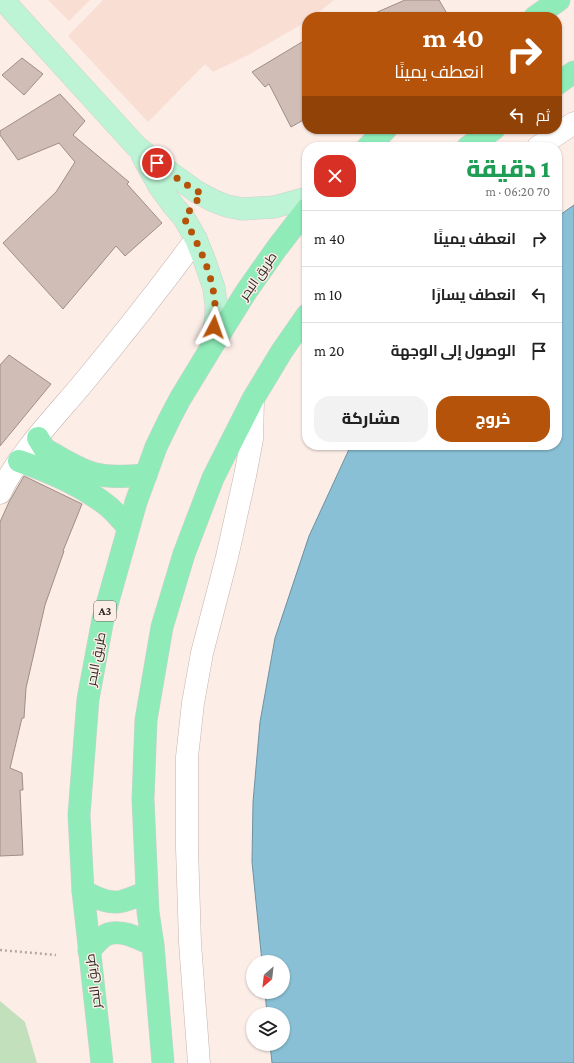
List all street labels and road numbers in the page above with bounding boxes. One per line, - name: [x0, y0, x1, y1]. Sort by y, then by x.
- street label: طريق البحر: [236, 249, 280, 304]
- road number: A3: [94, 601, 116, 621]
- street label: طريق البحر: [83, 631, 109, 688]
- street label: طريق البحر: [82, 953, 104, 1010]

